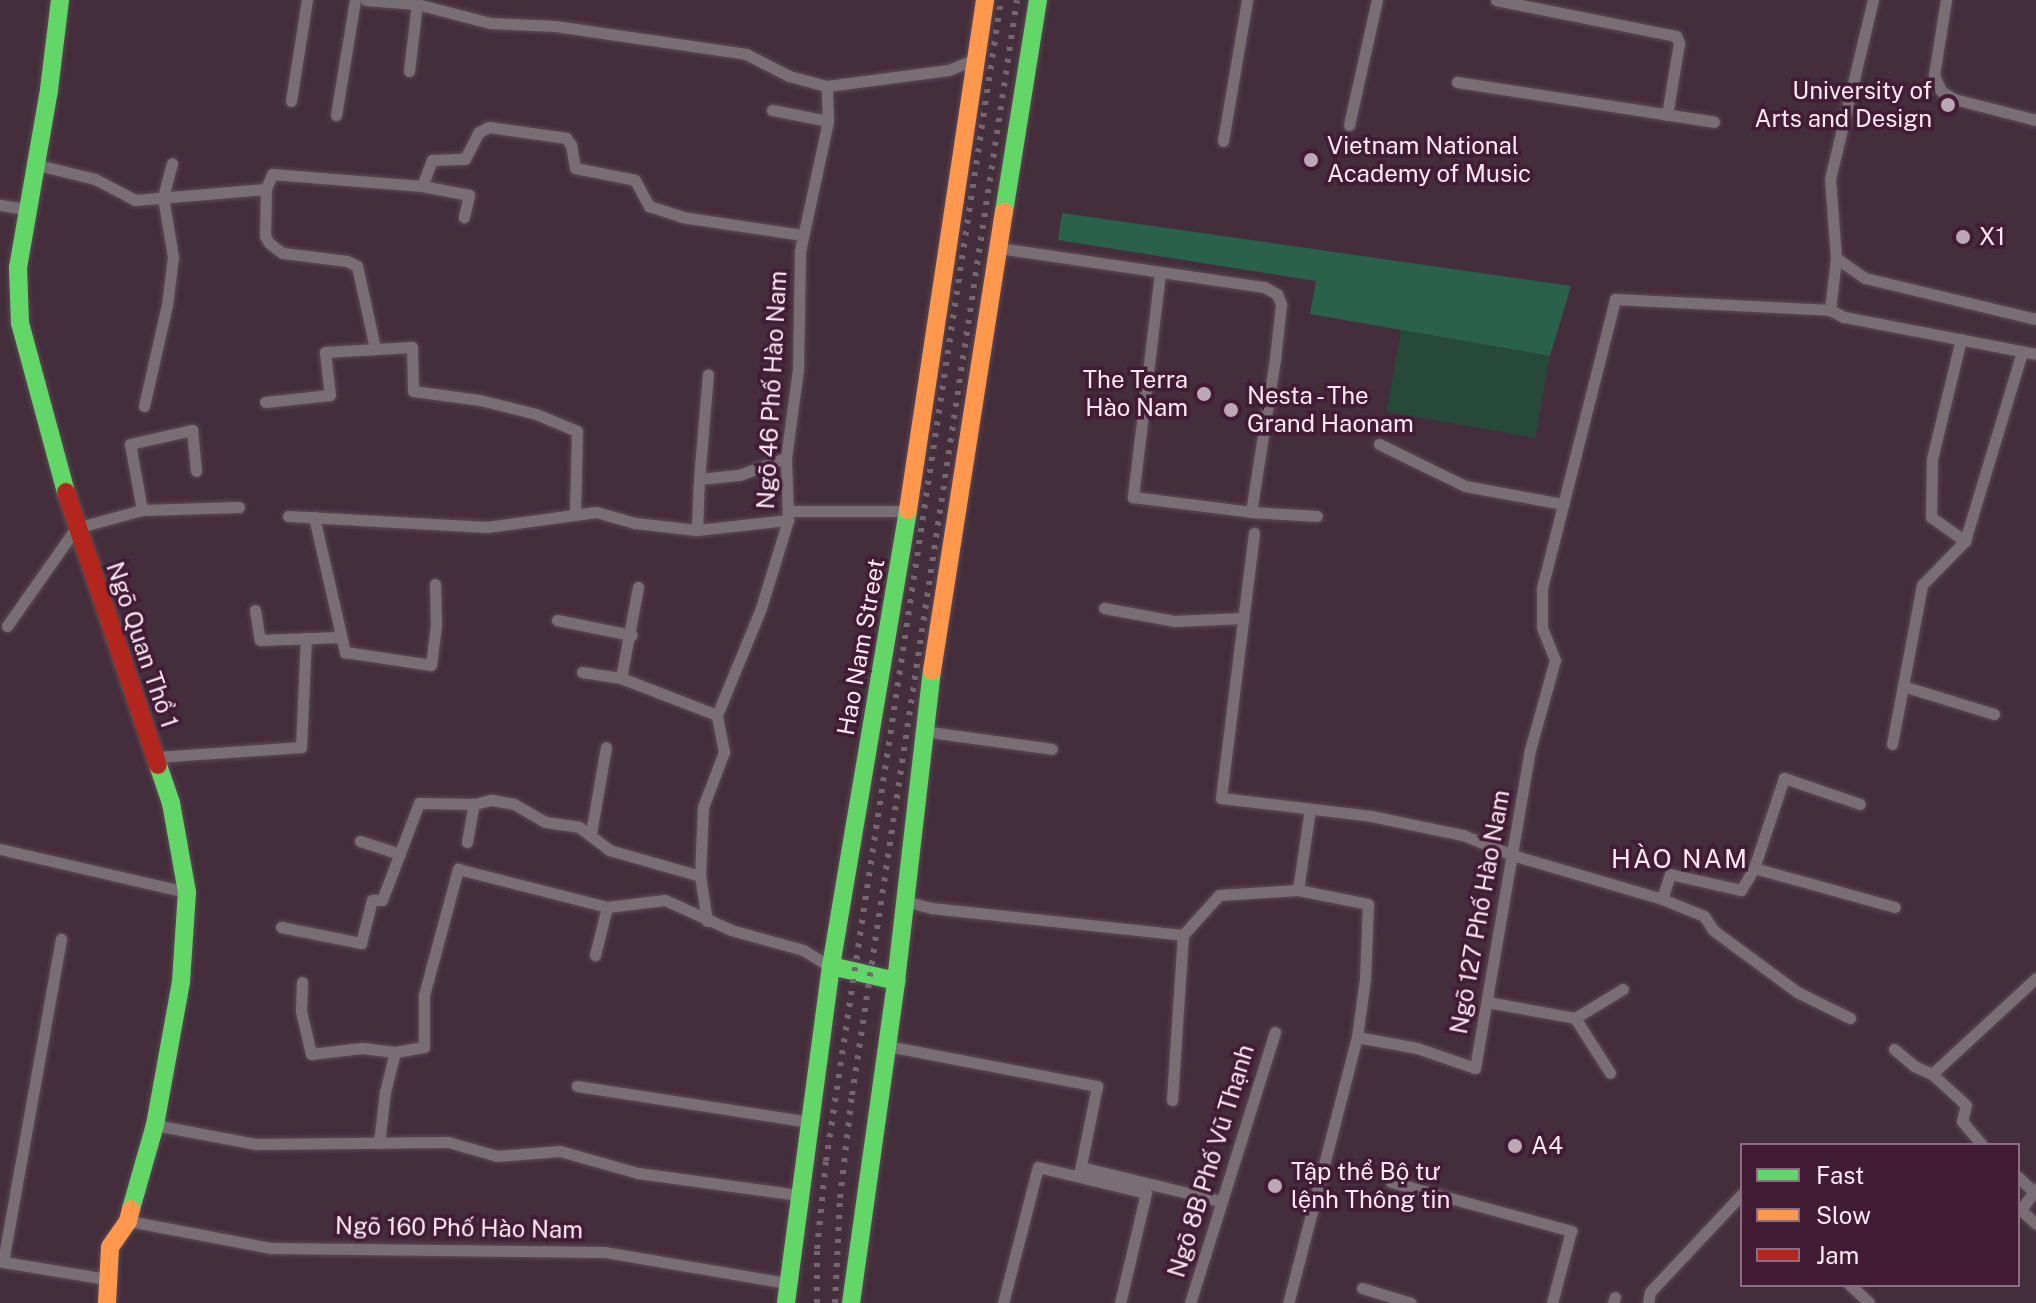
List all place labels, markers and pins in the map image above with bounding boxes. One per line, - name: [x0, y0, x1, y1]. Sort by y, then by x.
- place label: University of Arts and Design: [1754, 77, 1932, 133]
- marker: University of Arts and Design: [1939, 96, 1957, 114]
- place label: Vietnam National Academy of Music: [1327, 132, 1532, 188]
- marker: Vietnam National Academy of Music: [1302, 151, 1320, 169]
- place label: X1: [1979, 223, 2005, 251]
- marker: X1: [1954, 228, 1972, 246]
- place label: The Terra Hào Nam: [1083, 366, 1188, 422]
- place label: Nesta - The Grand Haonam: [1247, 382, 1414, 438]
- marker: The Terra Hào Nam: [1195, 385, 1213, 403]
- marker: Nesta - The Grand Haonam: [1222, 401, 1240, 419]
- place label: A4: [1531, 1132, 1563, 1160]
- marker: A4: [1506, 1137, 1524, 1155]
- place label: Tập thể Bộ tư lệnh Thông tin: [1291, 1158, 1450, 1214]
- marker: Tập thể Bộ tư lệnh Thông tin: [1266, 1177, 1284, 1195]

